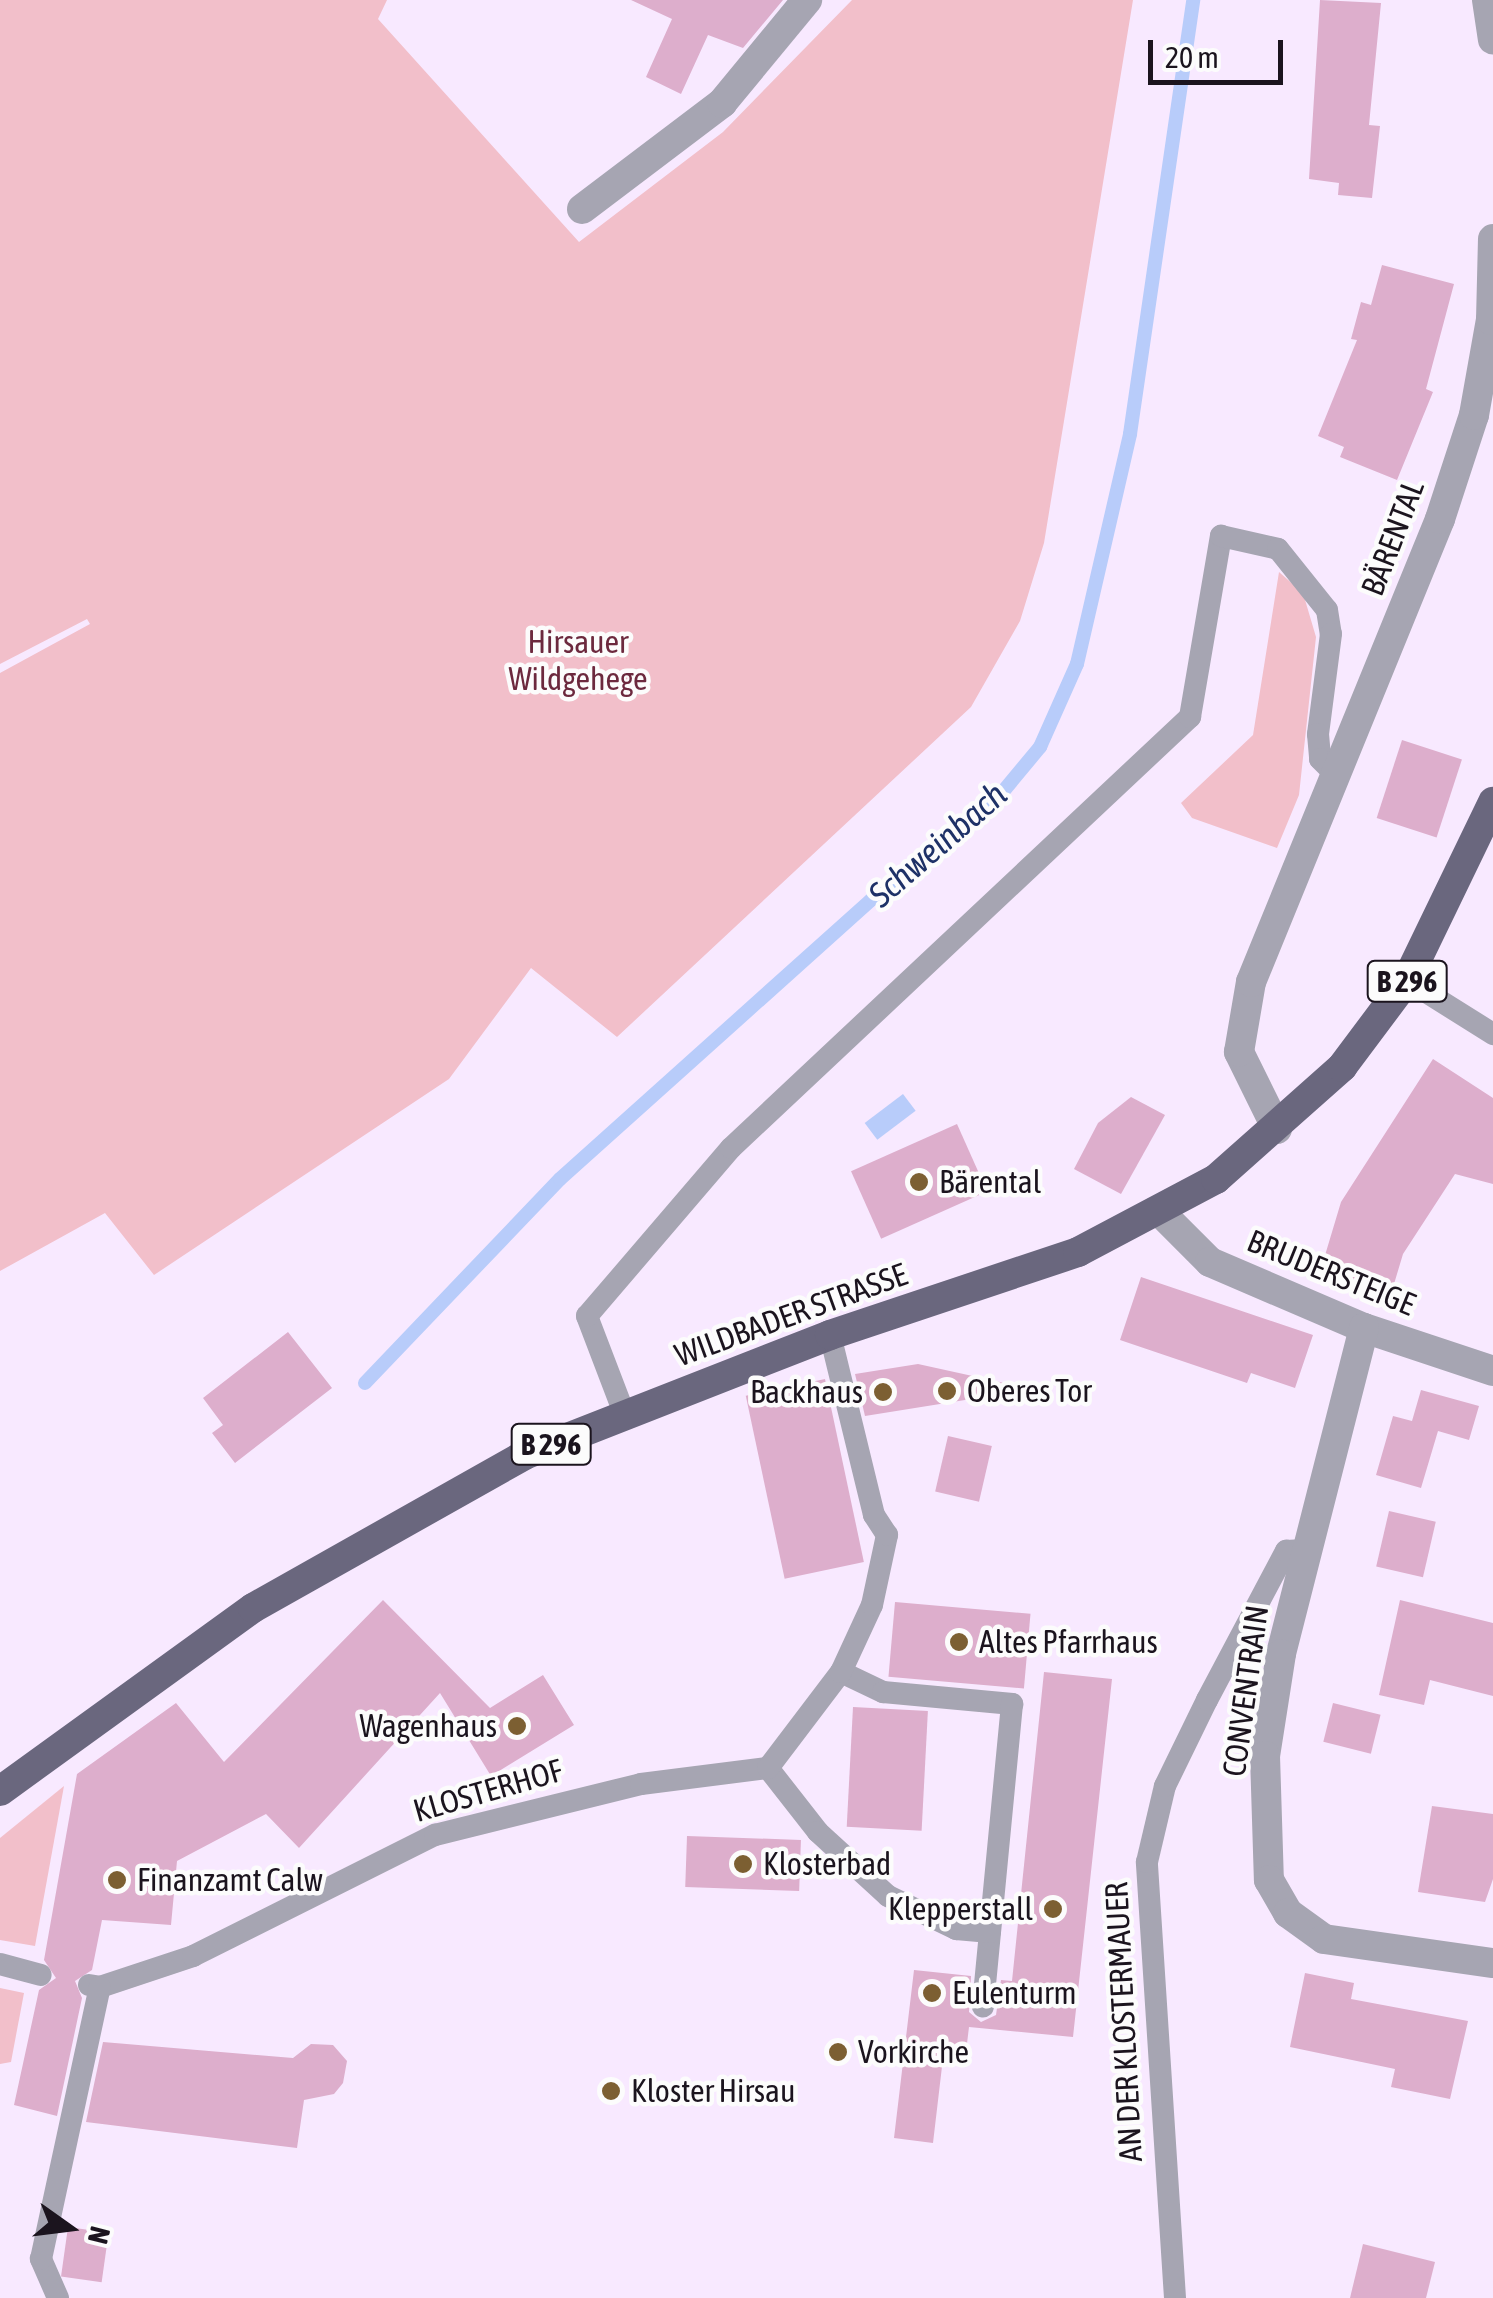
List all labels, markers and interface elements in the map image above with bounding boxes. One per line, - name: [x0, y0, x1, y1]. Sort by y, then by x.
- scale bar: [1153, 20, 1288, 82]
- text: 20 m: [1165, 40, 1219, 74]
- street label: BÄRENTAL: [1354, 475, 1432, 601]
- park label: Hirsauer Wildgehege: [508, 624, 648, 699]
- water label: Schweinbach: [859, 773, 1015, 915]
- road number: B 296: [1364, 956, 1450, 1006]
- place label: Bärental: [939, 1163, 1041, 1201]
- marker: Bärental: [908, 1171, 930, 1193]
- street label: BRUDERSTEIGE: [1242, 1222, 1420, 1324]
- street label: WILDBADER STRASSE: [670, 1255, 912, 1375]
- place label: Oberes Tor: [967, 1372, 1092, 1410]
- place label: Backhaus: [750, 1373, 863, 1411]
- marker: Oberes Tor: [936, 1380, 958, 1402]
- marker: Backhaus: [872, 1381, 894, 1403]
- road number: B 296: [508, 1419, 594, 1469]
- street label: CONVENTRAIN: [1215, 1603, 1277, 1779]
- place label: Altes Pfarrhaus: [979, 1623, 1158, 1661]
- marker: Altes Pfarrhaus: [948, 1631, 970, 1653]
- place label: Wagenhaus: [360, 1707, 497, 1745]
- marker: Wagenhaus: [506, 1715, 528, 1737]
- street label: KLOSTERHOF: [409, 1751, 567, 1831]
- place label: Klosterbad: [763, 1845, 891, 1883]
- marker: Klosterbad: [732, 1853, 754, 1875]
- place label: Finanzamt Calw: [137, 1861, 323, 1899]
- marker: Finanzamt Calw: [106, 1869, 128, 1891]
- street label: AN DER KLOSTERMAUER: [1098, 1881, 1150, 2163]
- place label: Klepperstall: [888, 1890, 1033, 1928]
- marker: Klepperstall: [1042, 1898, 1064, 1920]
- place label: Eulenturm: [952, 1974, 1076, 2012]
- marker: Eulenturm: [921, 1982, 943, 2004]
- place label: Vorkirche: [858, 2033, 969, 2071]
- marker: Vorkirche: [827, 2041, 849, 2063]
- place label: Kloster Hirsau: [631, 2072, 795, 2110]
- marker: Kloster Hirsau: [600, 2080, 622, 2102]
- north arrow: [20, 2178, 120, 2278]
- text: N: [82, 2223, 117, 2247]

